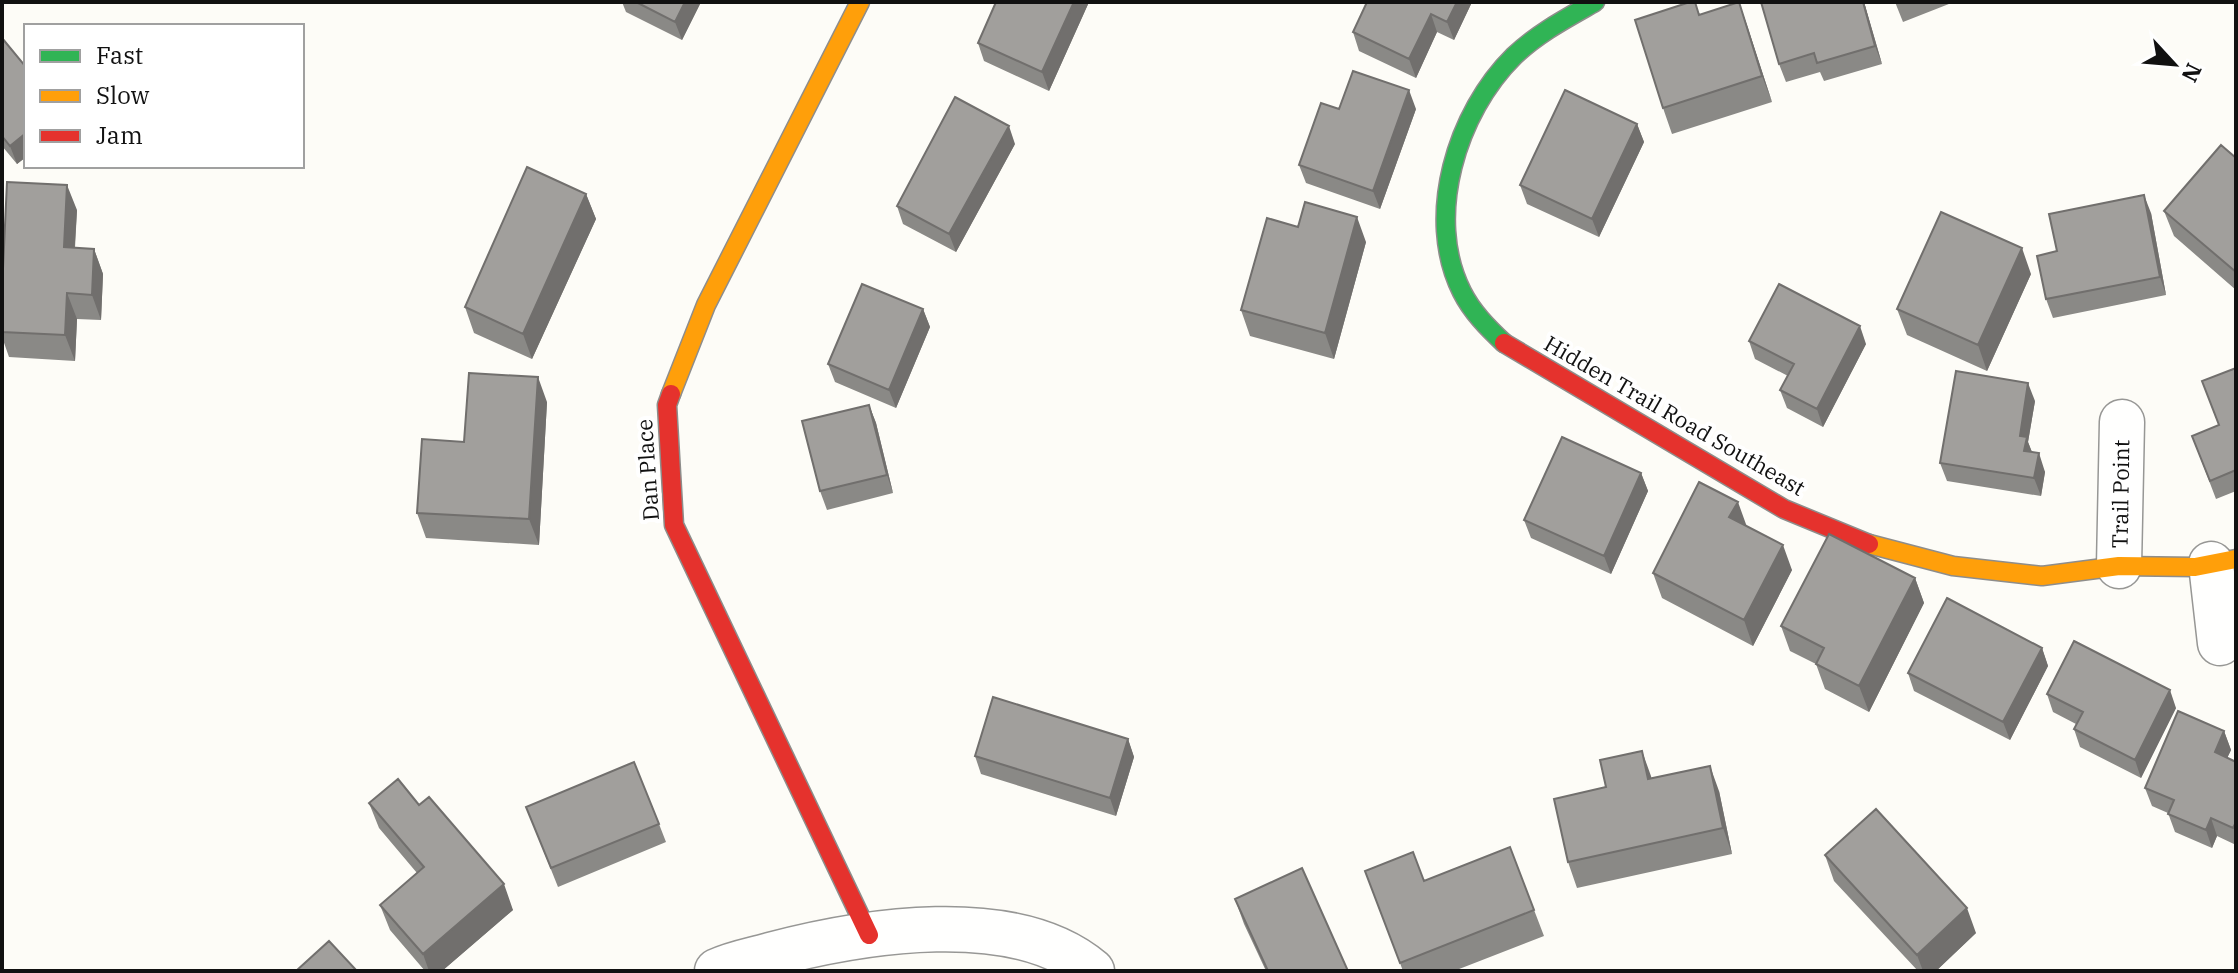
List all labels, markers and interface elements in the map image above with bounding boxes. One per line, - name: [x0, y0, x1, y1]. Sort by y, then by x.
- legend: [24, 24, 304, 168]
- north arrow: [2134, 24, 2214, 104]
- text: Fast: [96, 39, 143, 71]
- text: N: [2176, 59, 2209, 87]
- text: Slow: [96, 79, 150, 111]
- text: Jam: [96, 119, 143, 151]
- street label: Hidden Trail Road Southeast: [1539, 328, 1811, 502]
- street label: Dan Place: [629, 418, 665, 522]
- street label: Trail Point: [2105, 439, 2135, 549]

